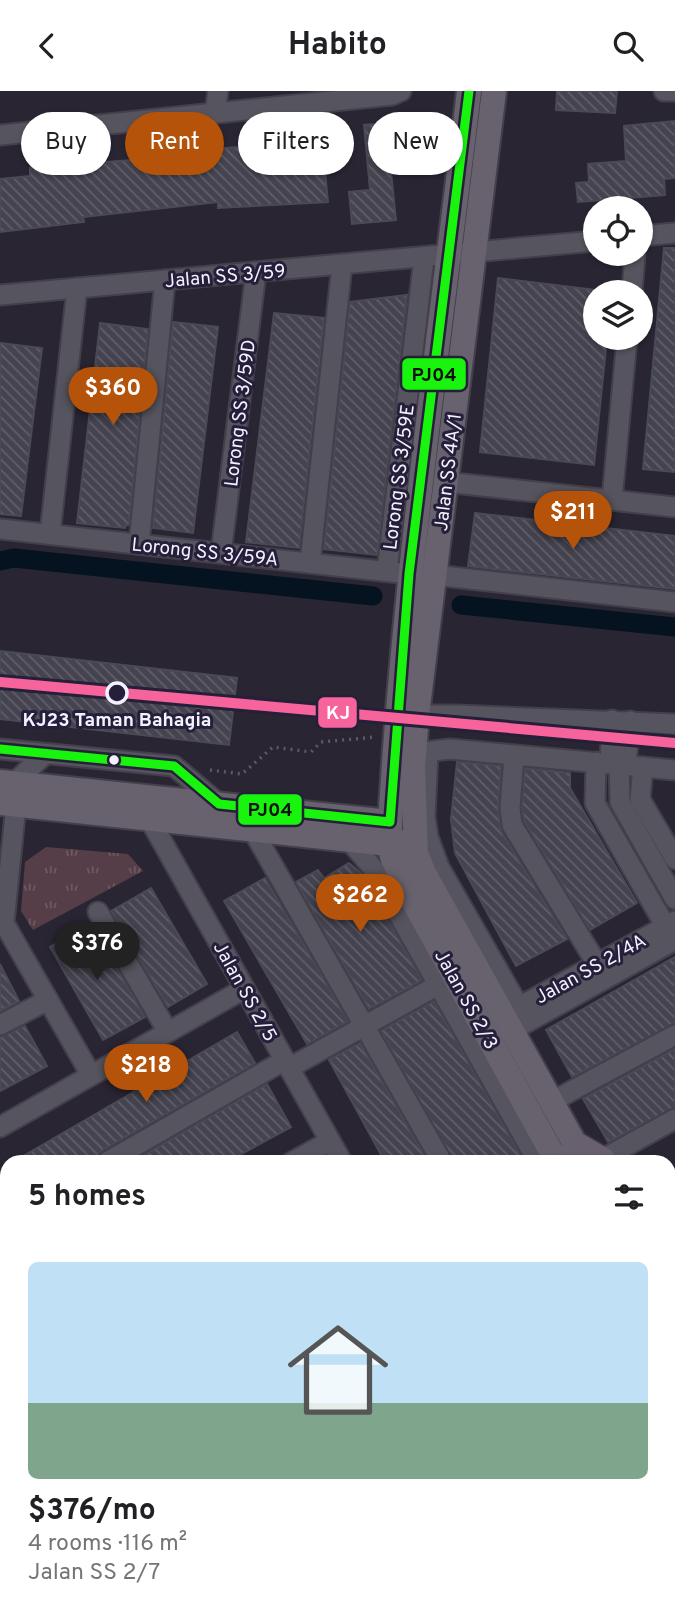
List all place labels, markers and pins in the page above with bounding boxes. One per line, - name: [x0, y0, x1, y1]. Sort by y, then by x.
- pin: $360: [72, 367, 154, 427]
- pin: $211: [532, 491, 614, 551]
- marker: KJ23 Taman Bahagia: [106, 682, 128, 704]
- place label: KJ23 Taman Bahagia: [23, 709, 211, 733]
- unlabelled marker: [107, 753, 121, 767]
- pin: $262: [319, 875, 401, 934]
- pin: $376: [56, 923, 138, 982]
- pin: $218: [105, 1045, 187, 1104]

